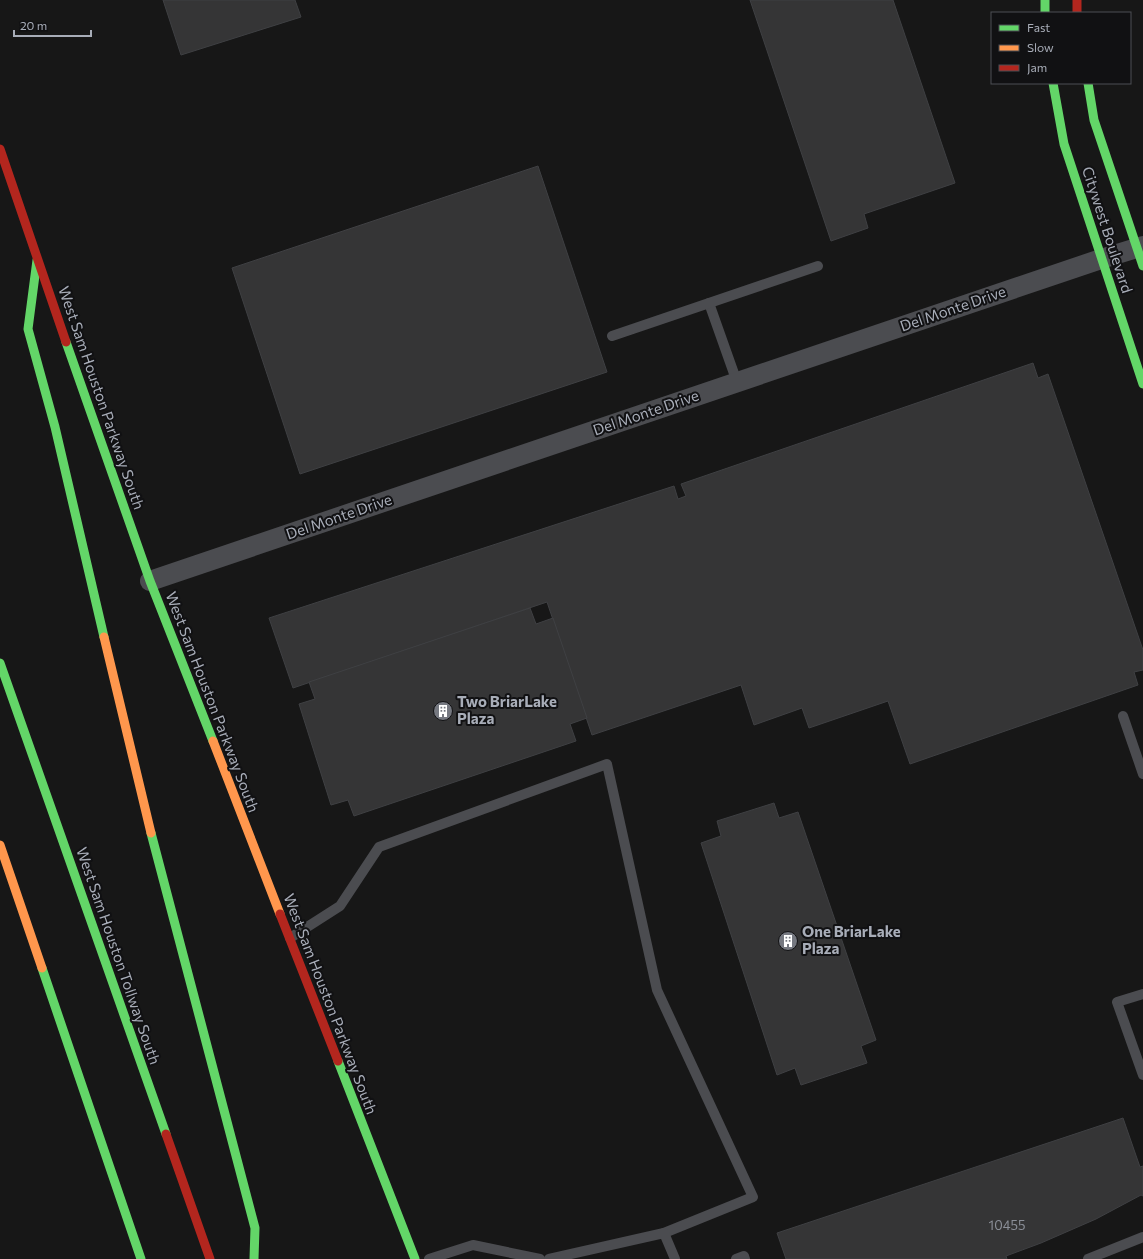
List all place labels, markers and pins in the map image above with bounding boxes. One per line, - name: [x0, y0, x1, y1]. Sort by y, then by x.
- place label: Two BriarLake Plaza: [457, 692, 557, 727]
- building icon: Two BriarLake Plaza: [432, 700, 454, 722]
- place label: One BriarLake Plaza: [802, 922, 901, 957]
- building icon: One BriarLake Plaza: [777, 930, 799, 952]

